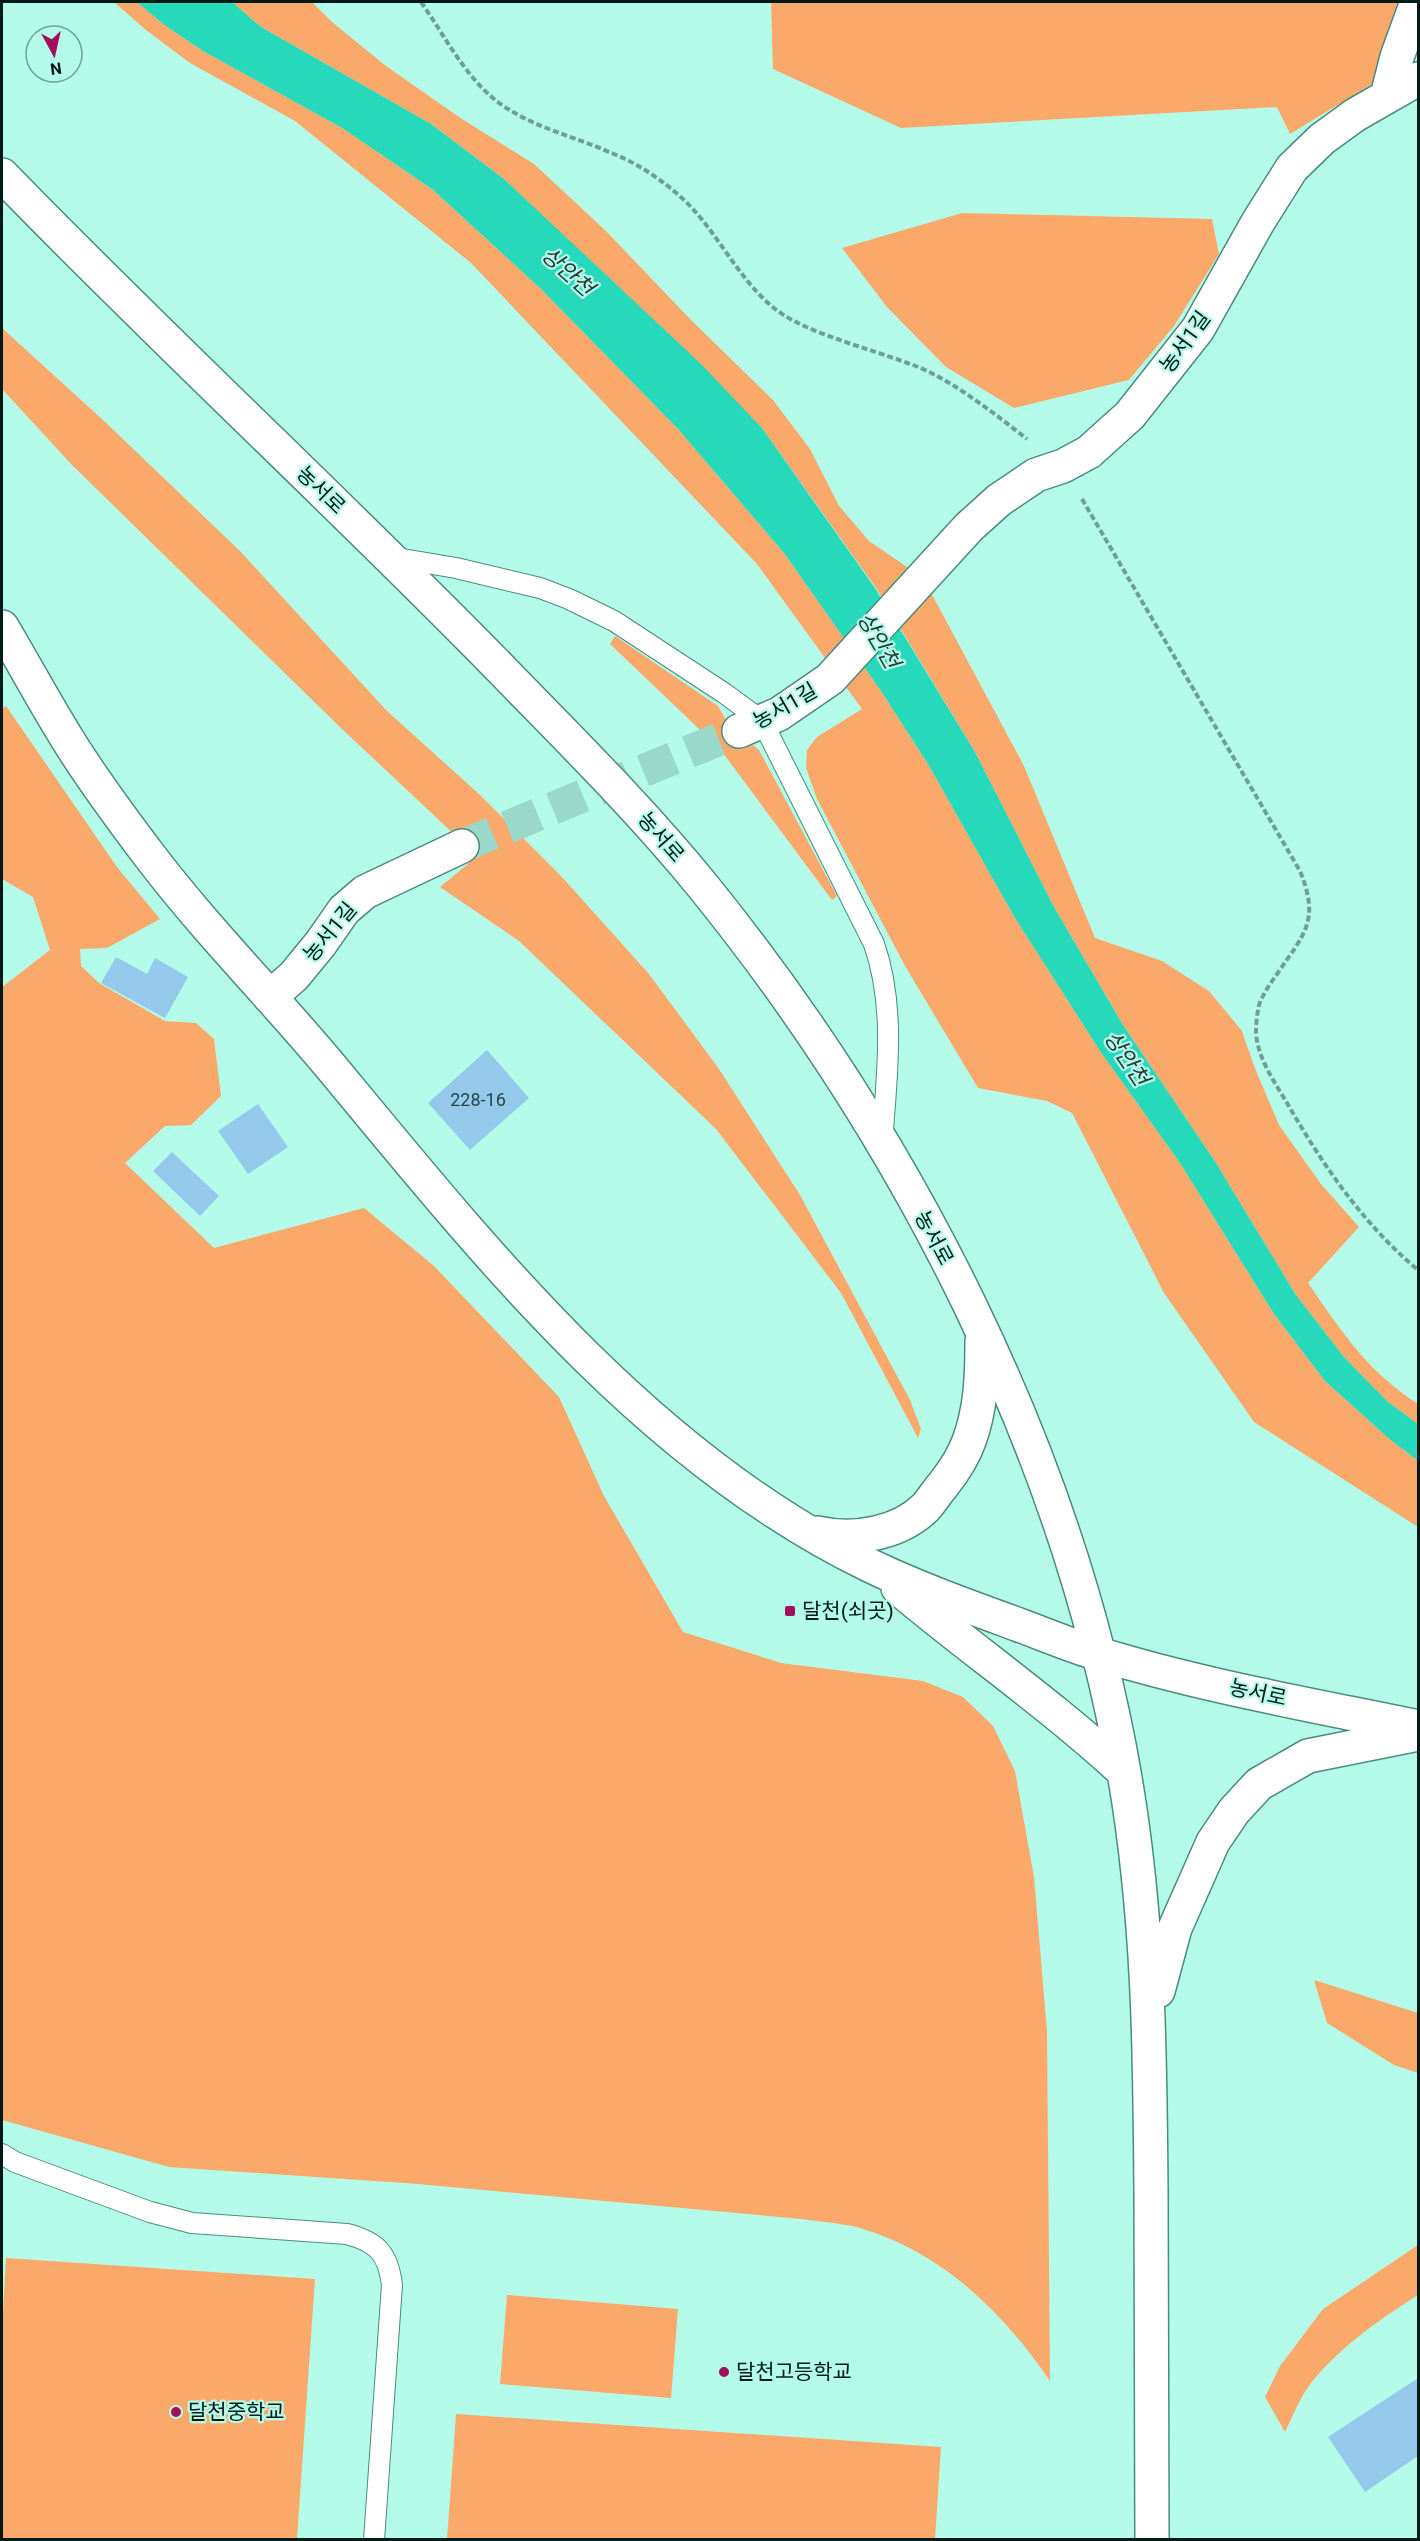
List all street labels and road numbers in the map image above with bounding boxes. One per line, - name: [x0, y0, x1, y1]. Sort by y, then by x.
- street label: 농서1길: [1155, 307, 1215, 377]
- street label: 농서로: [292, 461, 350, 519]
- street label: 농서1길: [749, 678, 821, 734]
- street label: 농서로: [633, 807, 689, 867]
- street label: 농서1길: [298, 898, 362, 966]
- street label: 농서로: [910, 1207, 958, 1269]
- street label: 농서로: [1227, 1675, 1289, 1711]

